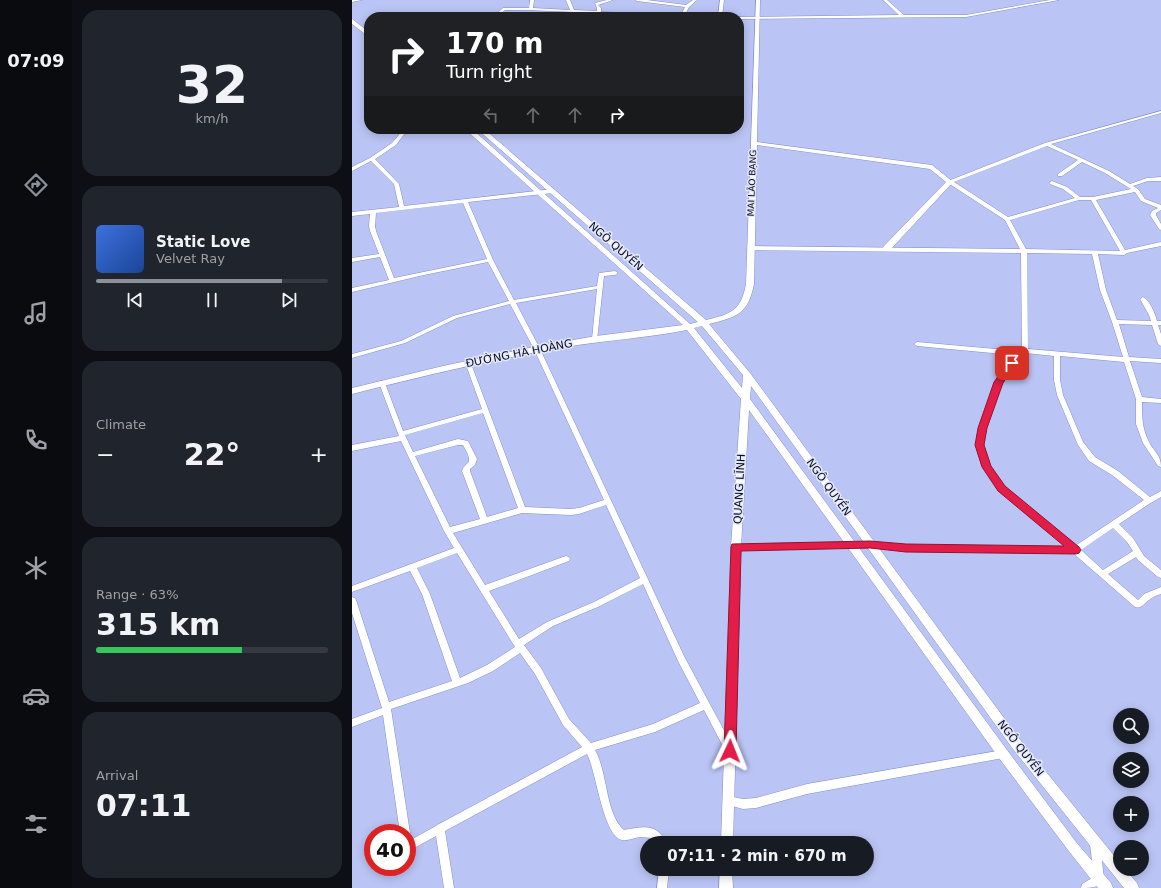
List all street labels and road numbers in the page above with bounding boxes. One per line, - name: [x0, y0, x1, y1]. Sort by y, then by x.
- street label: MAI LÃO BẠNG: [746, 150, 759, 217]
- street label: NGÔ QUYỀN: [586, 219, 646, 273]
- street label: ĐƯỜNG HÀ HOÀNG: [465, 337, 574, 370]
- street label: QUANG LĨNH: [731, 454, 748, 524]
- street label: NGÔ QUYỀN: [803, 456, 855, 518]
- street label: NGÔ QUYỀN: [995, 717, 1047, 779]

